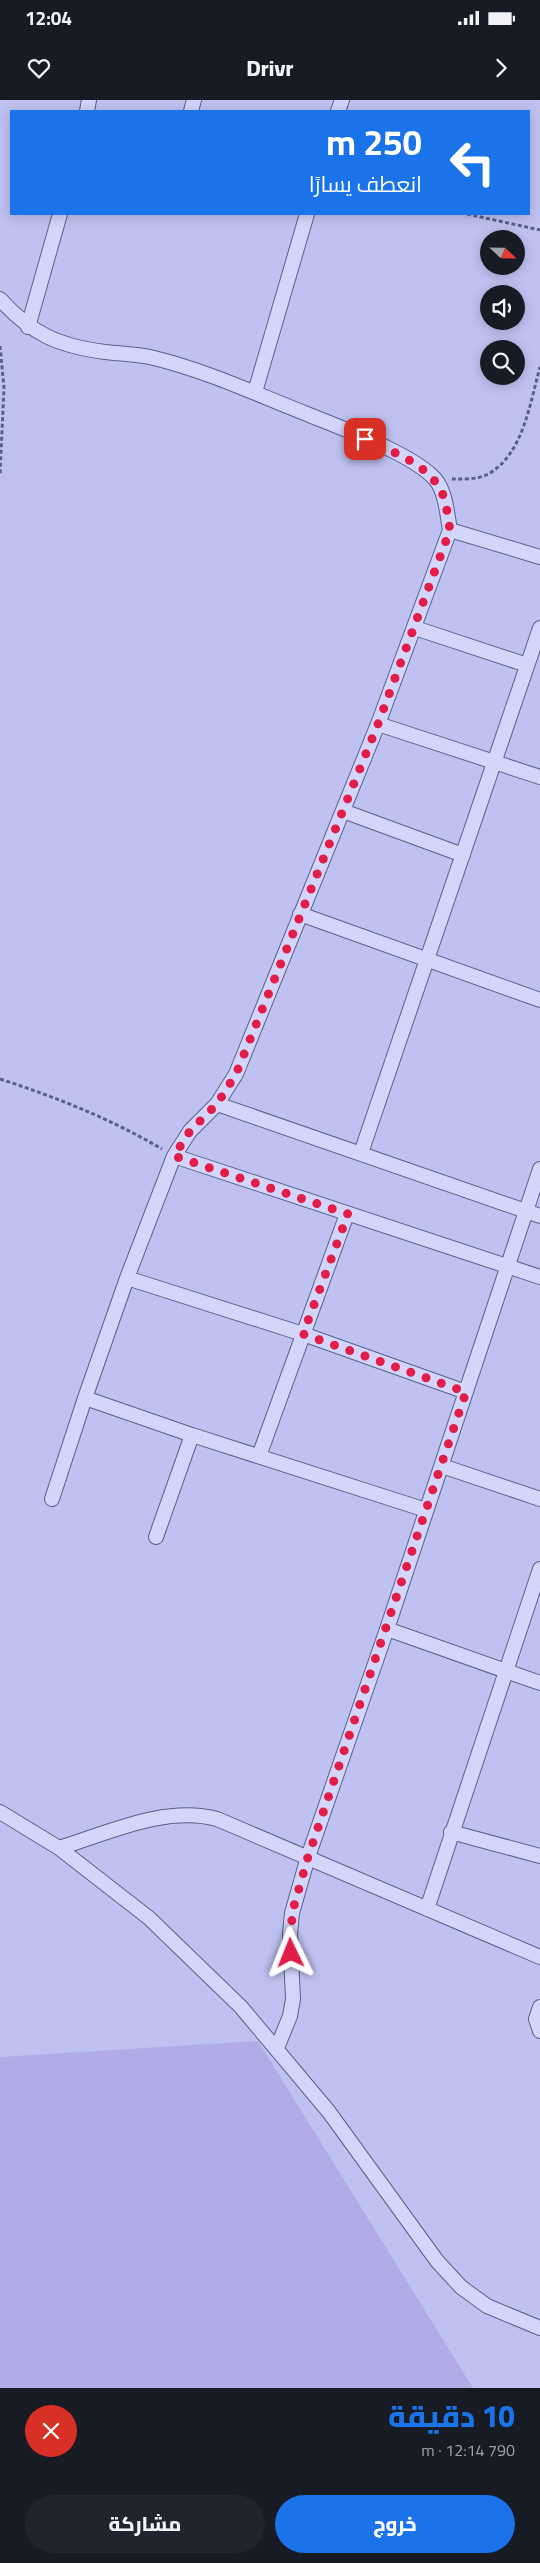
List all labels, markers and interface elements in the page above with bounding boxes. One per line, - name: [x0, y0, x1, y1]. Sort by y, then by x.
- text: 12:04: [25, 0, 72, 36]
- text: Drivr: [247, 47, 293, 89]
- icon: heart: [25, 54, 53, 82]
- icon: forward: [487, 54, 515, 82]
- text: 250 m: [326, 109, 422, 175]
- icon: left: [440, 130, 505, 195]
- text: انعطف يسارًا: [309, 163, 422, 205]
- north arrow: [480, 230, 525, 275]
- map controls: [480, 230, 525, 385]
- button: sound: [480, 285, 525, 330]
- button: search: [480, 340, 525, 385]
- pin: [344, 418, 386, 460]
- icon: arrive: [351, 425, 379, 453]
- position arrow: [264, 1926, 316, 1978]
- text: 10 دقيقة: [388, 2388, 515, 2444]
- button: close: [25, 2405, 77, 2457]
- text: 790 m · 12:14: [421, 2435, 515, 2465]
- button: مشاركة: [25, 2495, 265, 2553]
- button: خروج: [275, 2495, 515, 2553]

